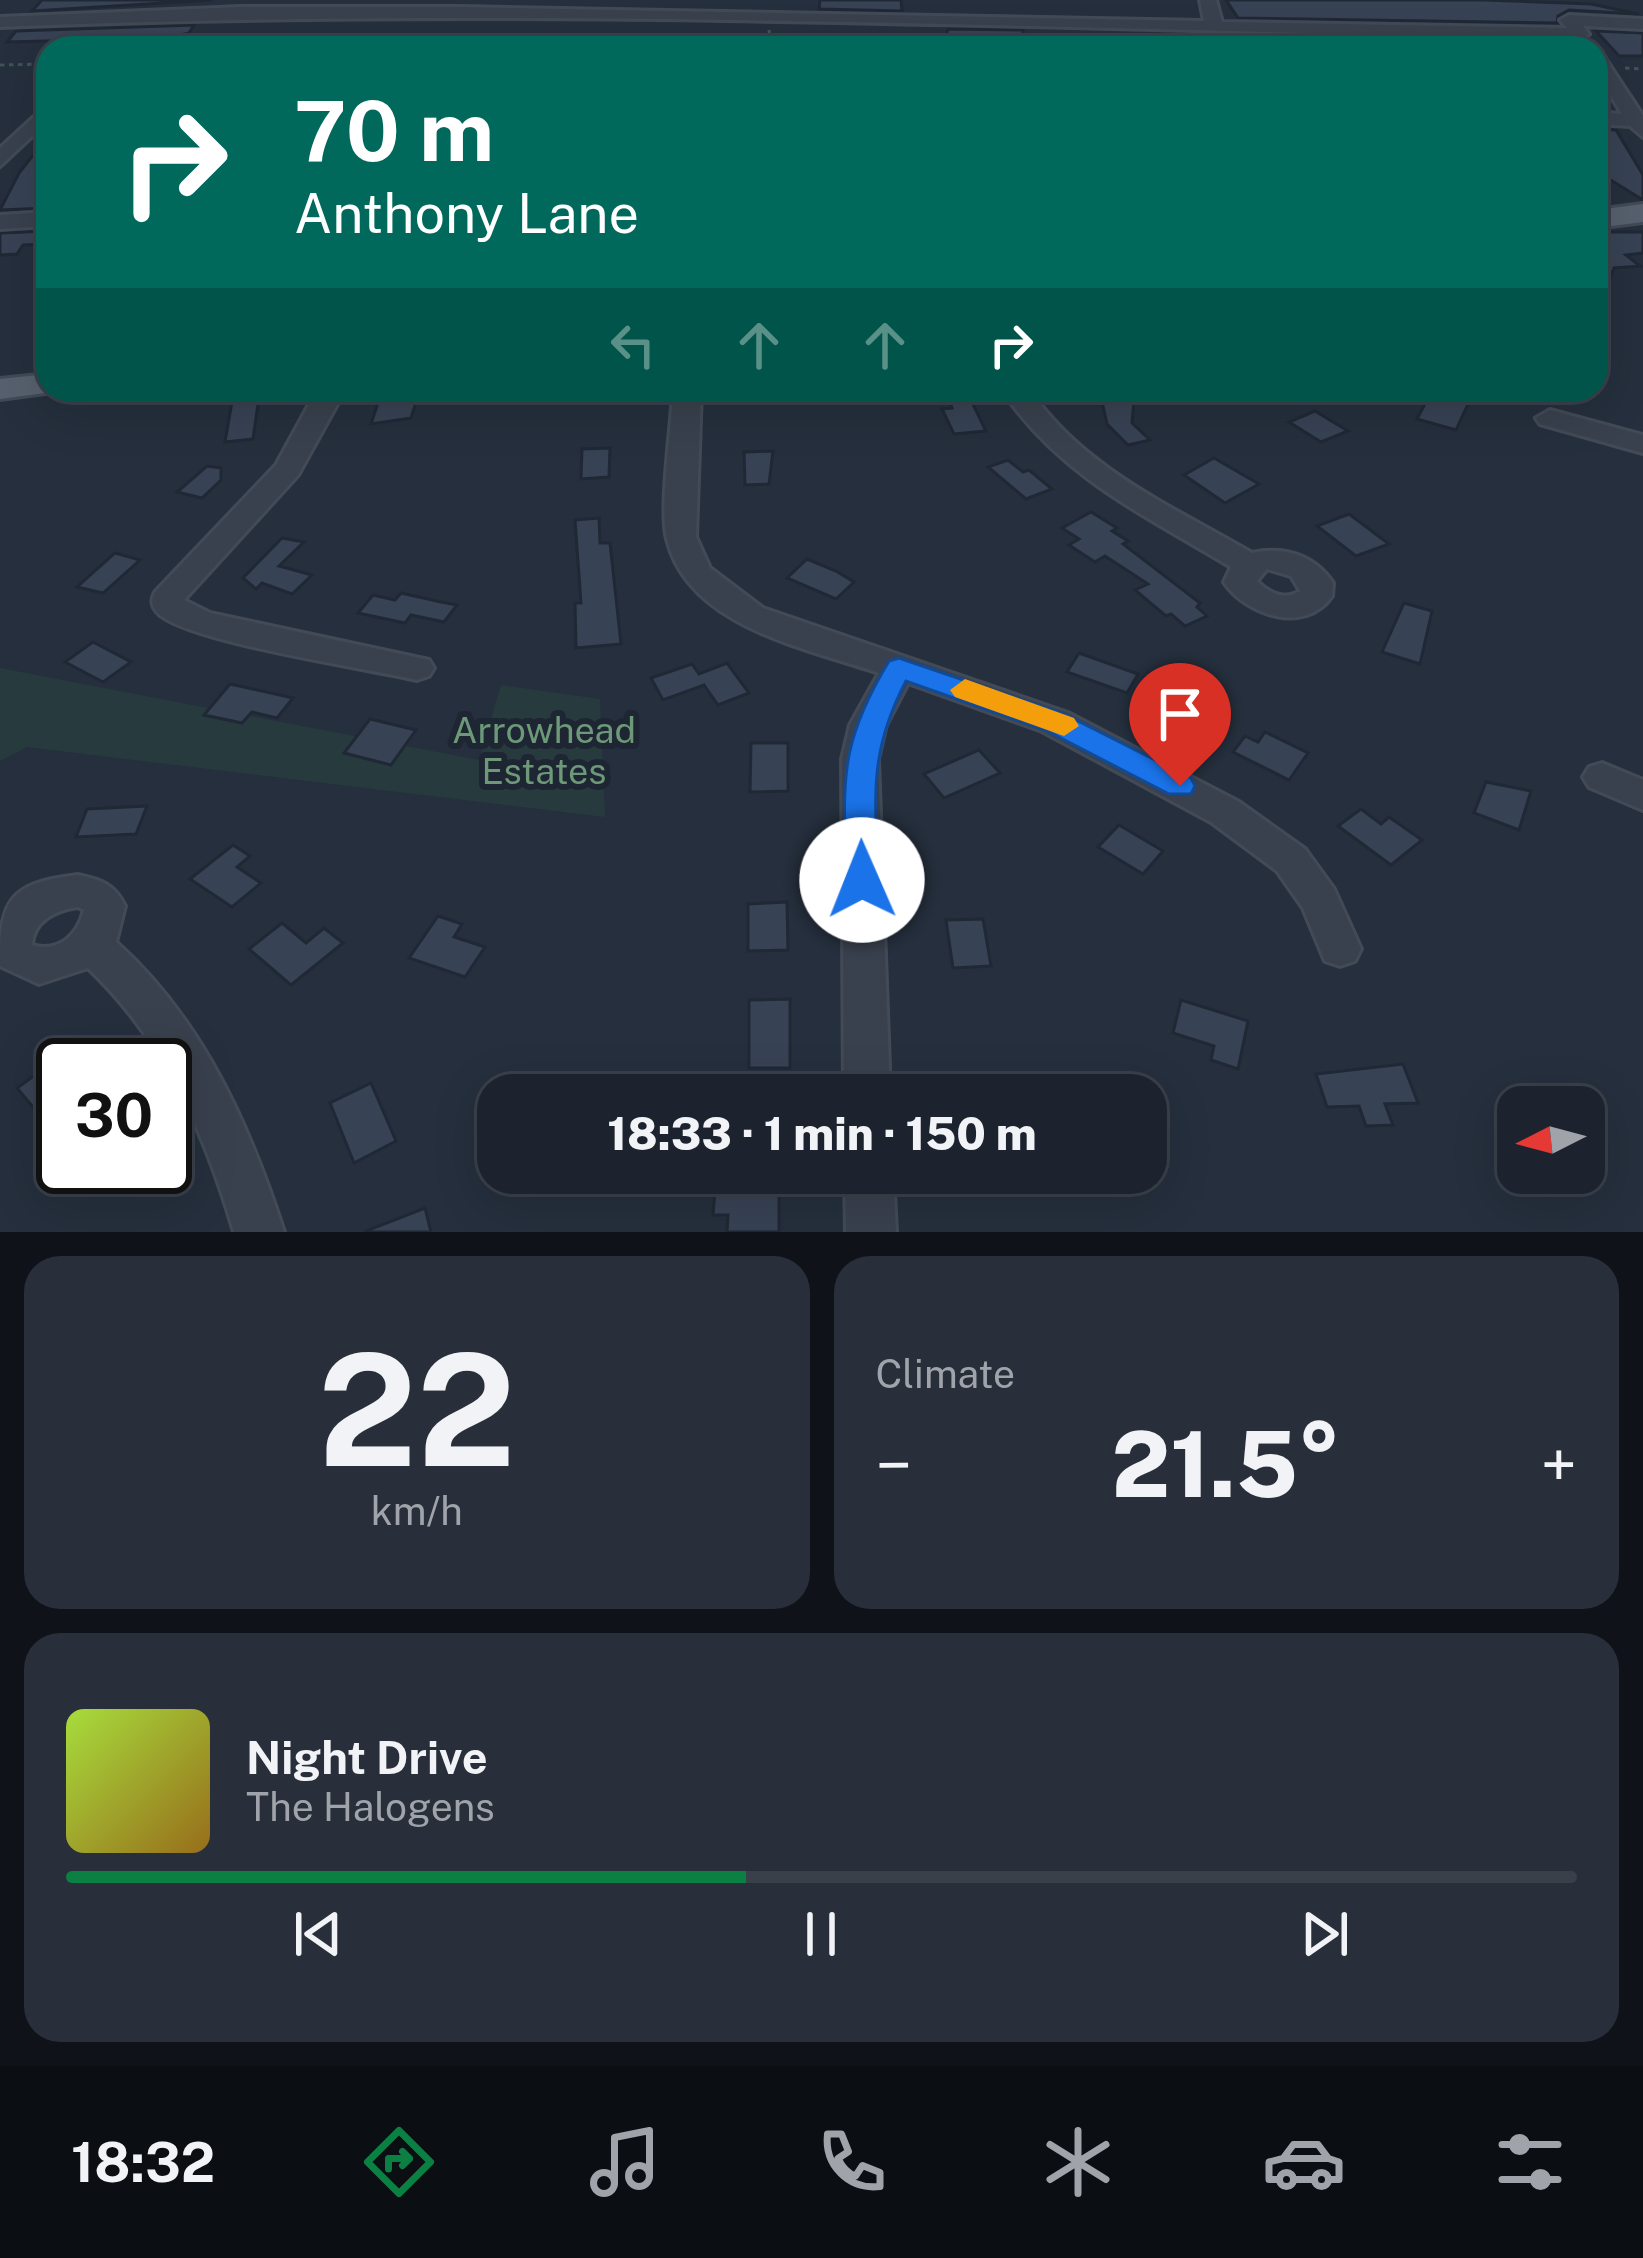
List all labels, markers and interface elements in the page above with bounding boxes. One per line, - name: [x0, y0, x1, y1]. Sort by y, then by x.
- text: 70 m: [294, 81, 494, 180]
- icon: right: [96, 84, 252, 240]
- text: Anthony Lane: [294, 182, 639, 245]
- icon: left: [600, 312, 666, 378]
- icon: ahead: [726, 312, 792, 378]
- icon: ahead: [852, 312, 918, 378]
- icon: right: [978, 312, 1044, 378]
- pin: [1129, 663, 1231, 786]
- icon: arrive: [1147, 681, 1213, 747]
- park label: Arrowhead Estates: [452, 709, 636, 792]
- position arrow: [799, 817, 925, 943]
- speed limit sign: 30: [36, 1038, 192, 1194]
- north arrow: [1497, 1086, 1605, 1194]
- map controls: [1497, 1086, 1605, 1194]
- text: 18:33 · 1 min · 150 m: [607, 1107, 1037, 1160]
- text: 22: [318, 1318, 516, 1501]
- text: Climate: [876, 1351, 1015, 1397]
- text: 21.5°: [1111, 1411, 1341, 1517]
- text: −: [876, 1426, 912, 1504]
- text: +: [1540, 1426, 1577, 1504]
- text: km/h: [371, 1488, 463, 1534]
- text: Night Drive: [246, 1731, 488, 1784]
- text: The Halogens: [246, 1784, 495, 1830]
- icon: previous: [285, 1901, 351, 1967]
- icon: pause: [788, 1901, 854, 1967]
- icon: next: [1292, 1901, 1358, 1967]
- icon: directions: [357, 2120, 441, 2204]
- icon: music: [583, 2120, 667, 2204]
- icon: phone: [810, 2120, 894, 2204]
- icon: climate: [1036, 2120, 1120, 2204]
- icon: car: [1262, 2120, 1346, 2204]
- icon: filters: [1488, 2120, 1572, 2204]
- text: 18:32: [71, 2131, 215, 2194]

